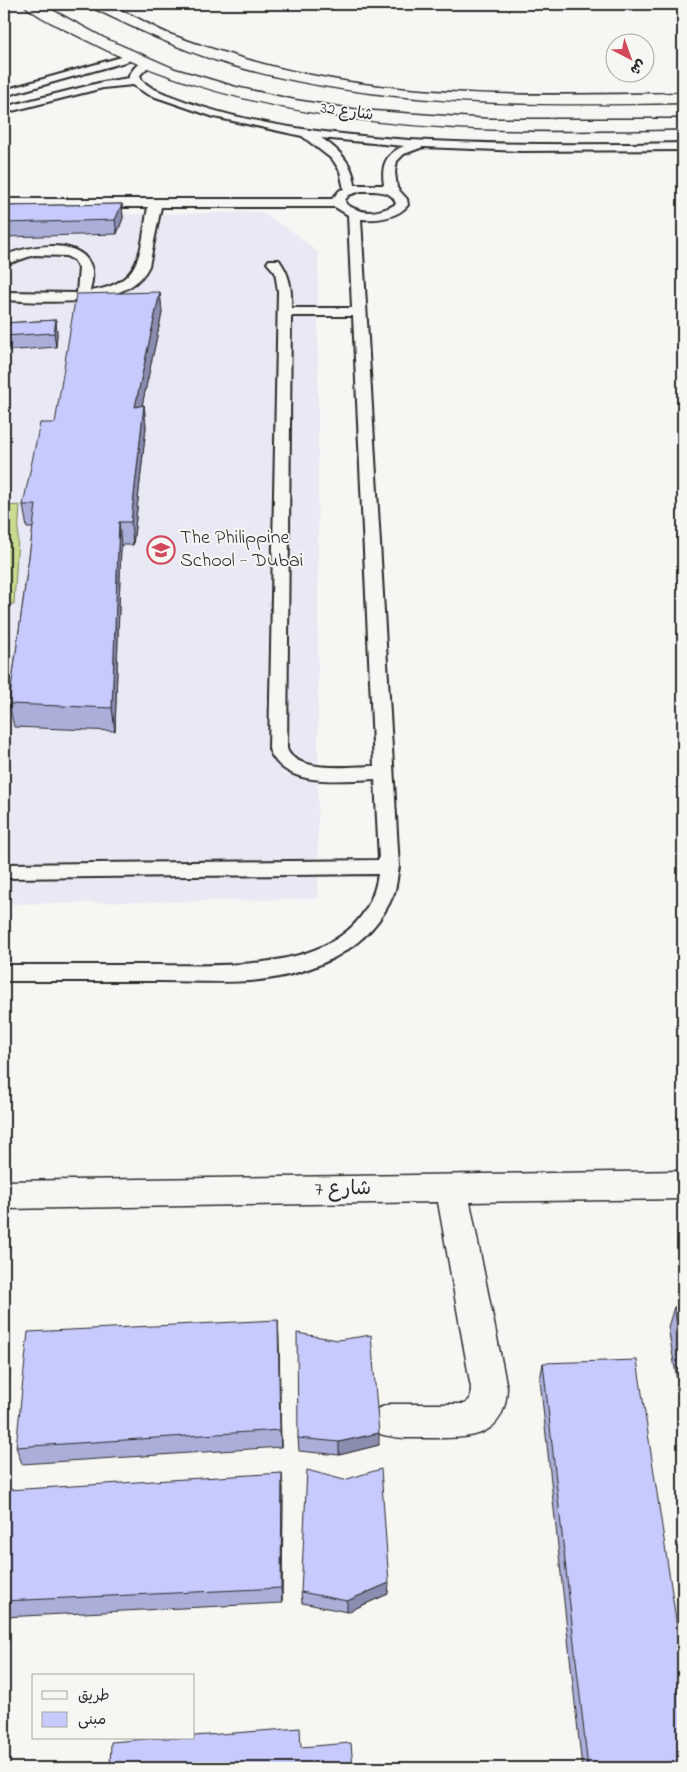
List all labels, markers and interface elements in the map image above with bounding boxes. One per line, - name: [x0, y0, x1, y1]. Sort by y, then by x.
- north arrow: [604, 32, 654, 82]
- text: ش: [625, 54, 650, 80]
- street label: شارع 32: [319, 96, 375, 128]
- place label: The Philippine School - Dubai: [180, 524, 303, 576]
- school or university icon: The Philippine School - Dubai: [146, 535, 176, 565]
- street label: شارع 7: [314, 1175, 372, 1205]
- legend: [32, 1674, 195, 1740]
- text: طريق: [78, 1685, 110, 1707]
- text: مبنى: [78, 1709, 106, 1731]

